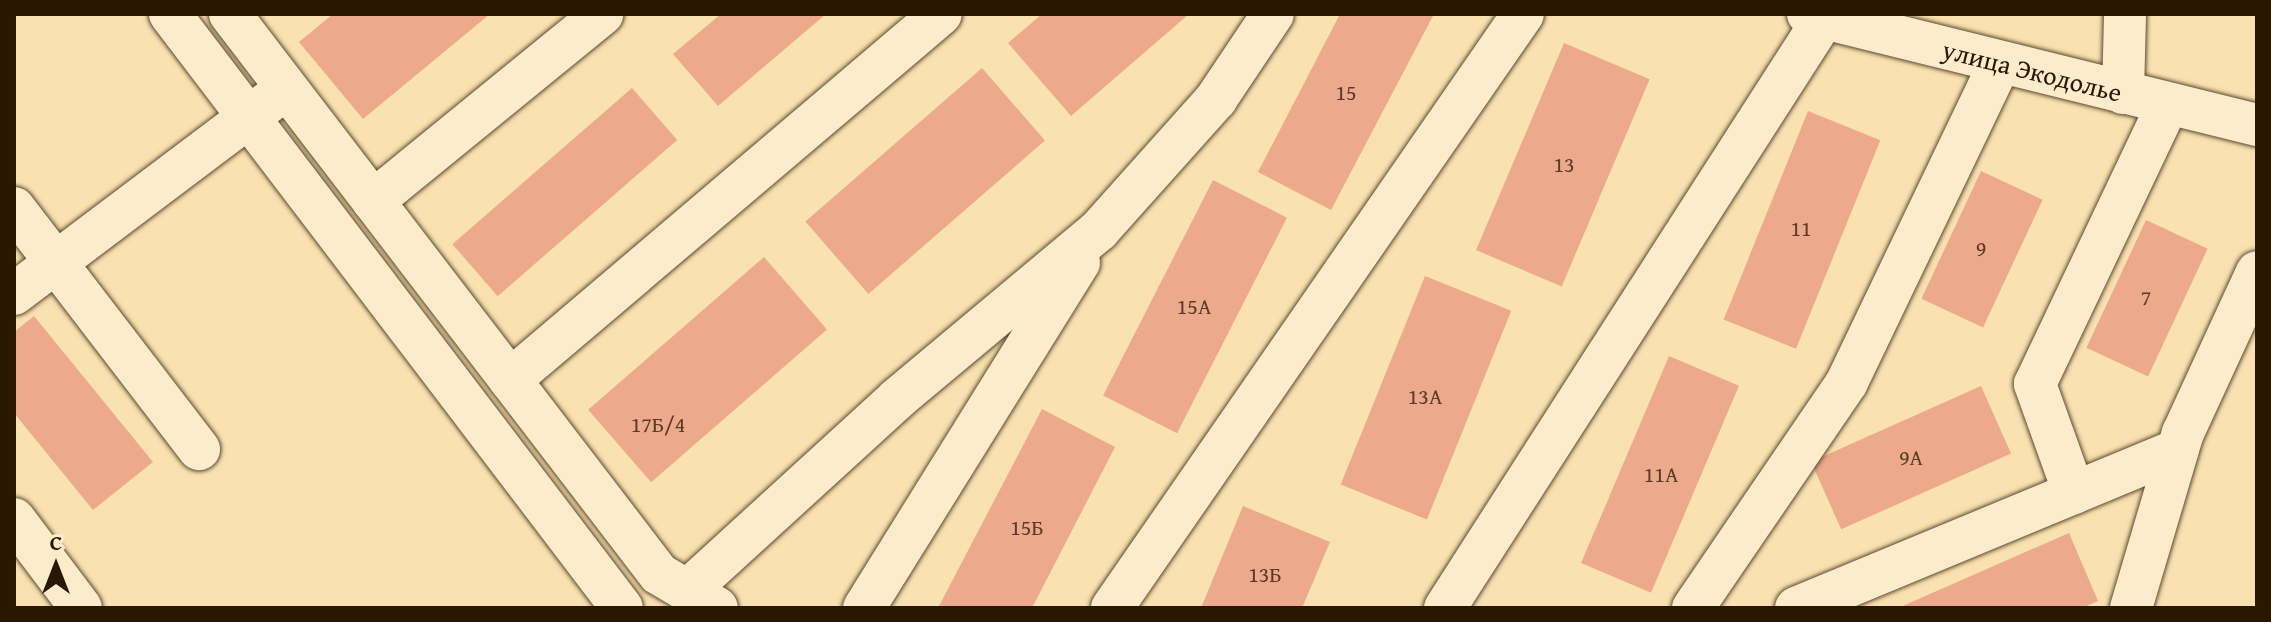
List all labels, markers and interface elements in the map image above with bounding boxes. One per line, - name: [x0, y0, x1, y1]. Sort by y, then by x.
- street label: улица Экодолье: [1939, 34, 2125, 108]
- house number: 15: [1335, 80, 1357, 106]
- house number: 13: [1553, 152, 1575, 178]
- house number: 11: [1790, 216, 1812, 242]
- house number: 9: [1976, 236, 1986, 262]
- house number: 7: [2141, 285, 2151, 311]
- house number: 15А: [1177, 294, 1211, 320]
- house number: 13А: [1408, 384, 1442, 410]
- house number: 17Б/4: [631, 412, 685, 438]
- house number: 9А: [1899, 445, 1923, 471]
- house number: 11А: [1644, 462, 1678, 488]
- house number: 15Б: [1010, 515, 1044, 541]
- north arrow: [16, 526, 96, 606]
- text: С: [50, 526, 62, 558]
- house number: 13Б: [1248, 562, 1282, 588]

